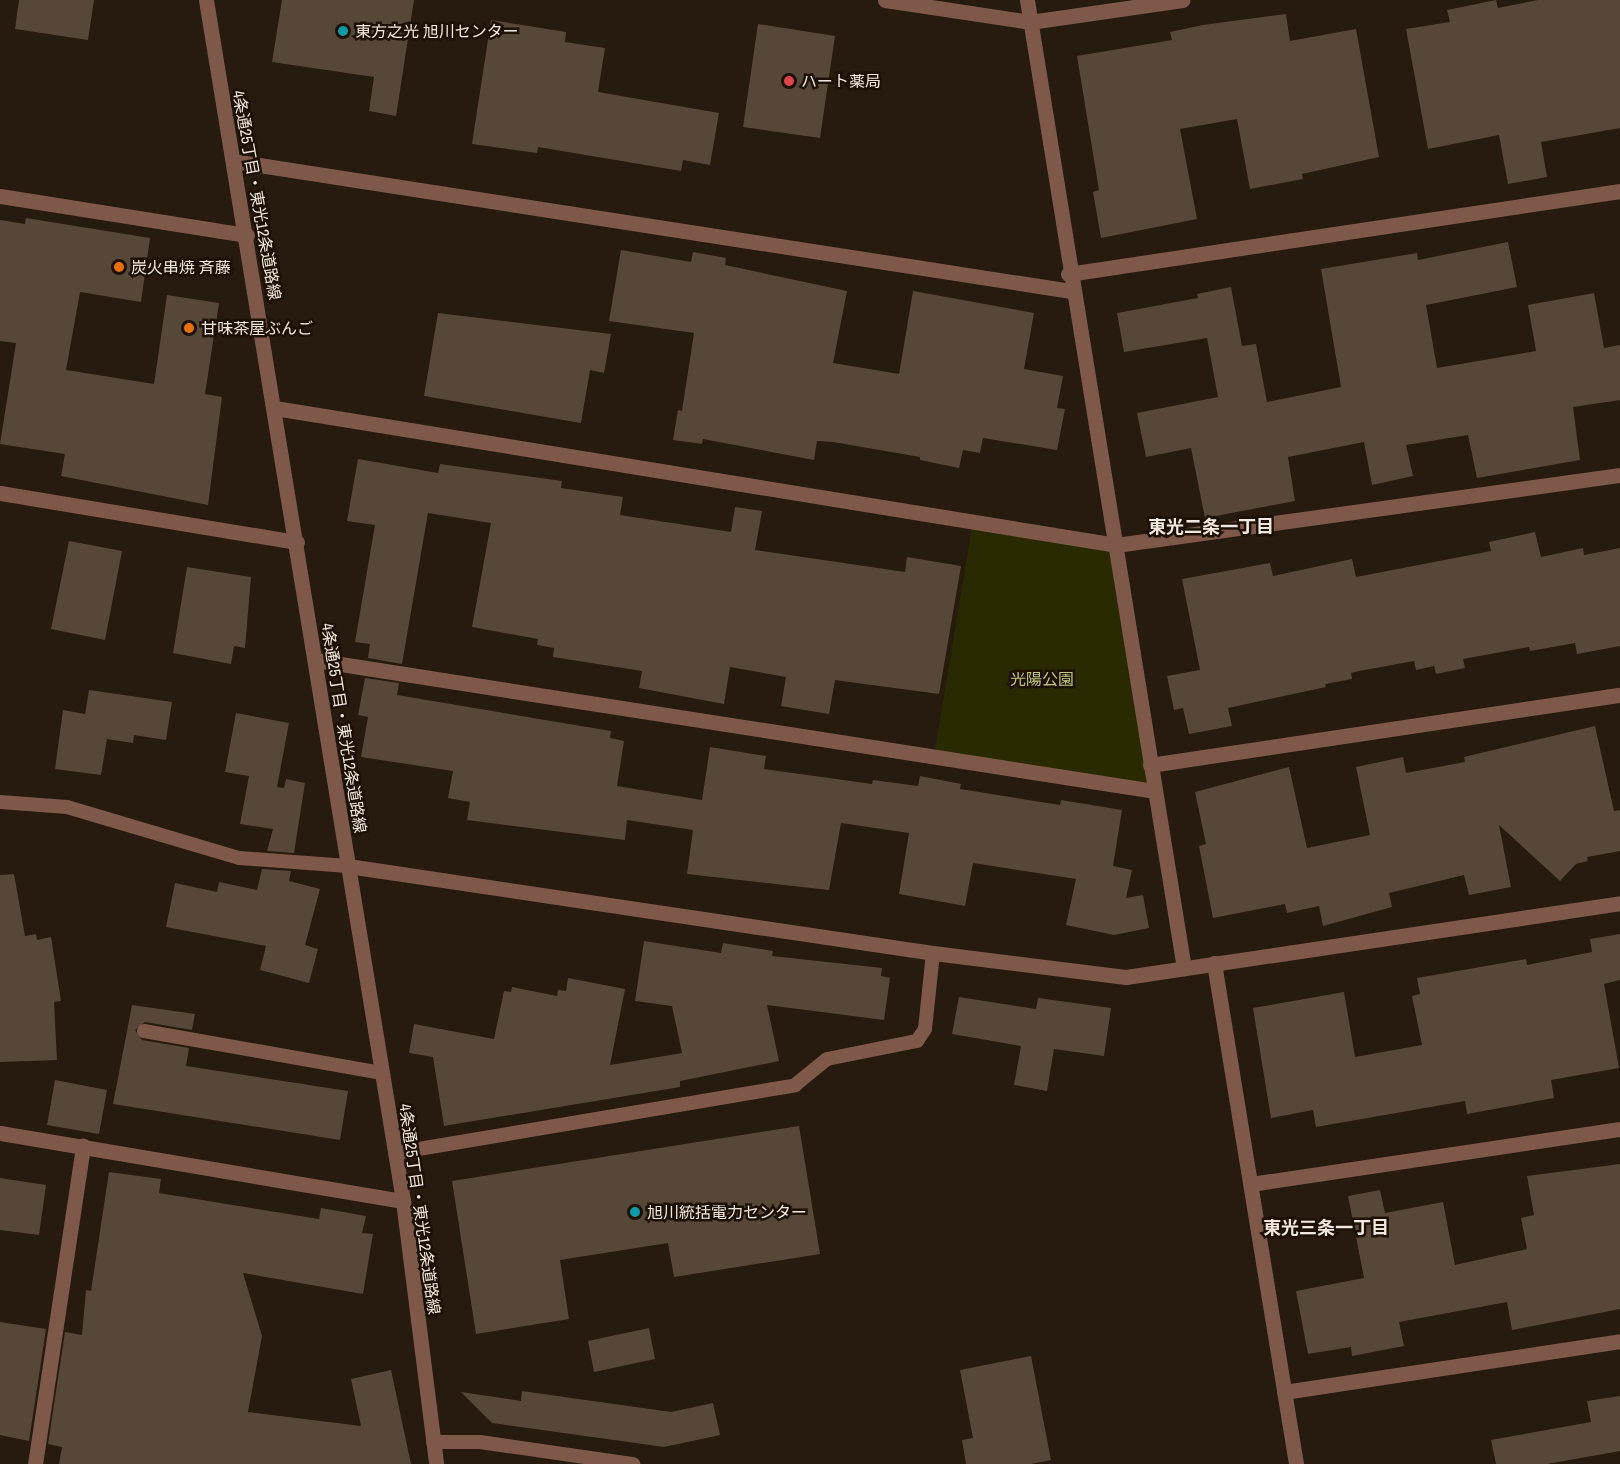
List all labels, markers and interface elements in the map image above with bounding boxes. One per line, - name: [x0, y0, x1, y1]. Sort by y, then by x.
- place label: 東方之光 旭川センター: [355, 21, 519, 41]
- marker: 東方之光 旭川センター: [336, 24, 350, 38]
- place label: ハート薬局: [801, 71, 881, 91]
- marker: ハート薬局: [782, 74, 796, 88]
- street label: 4条通25丁目・東光12条道路線: [229, 89, 285, 301]
- place label: 炭火串焼 斉藤: [131, 257, 231, 277]
- marker: 炭火串焼 斉藤: [112, 260, 126, 274]
- place label: 甘味茶屋ぶんご: [201, 318, 313, 338]
- marker: 甘味茶屋ぶんご: [182, 321, 196, 335]
- district label: 東光二条一丁目: [1148, 516, 1274, 538]
- street label: 4条通25丁目・東光12条道路線: [318, 622, 370, 834]
- park label: 光陽公園: [1010, 669, 1074, 689]
- street label: 4条通25丁目・東光12条道路線: [396, 1102, 444, 1316]
- place label: 旭川統括電力センター: [647, 1202, 807, 1222]
- marker: 旭川統括電力センター: [628, 1205, 642, 1219]
- district label: 東光三条一丁目: [1263, 1217, 1389, 1239]

